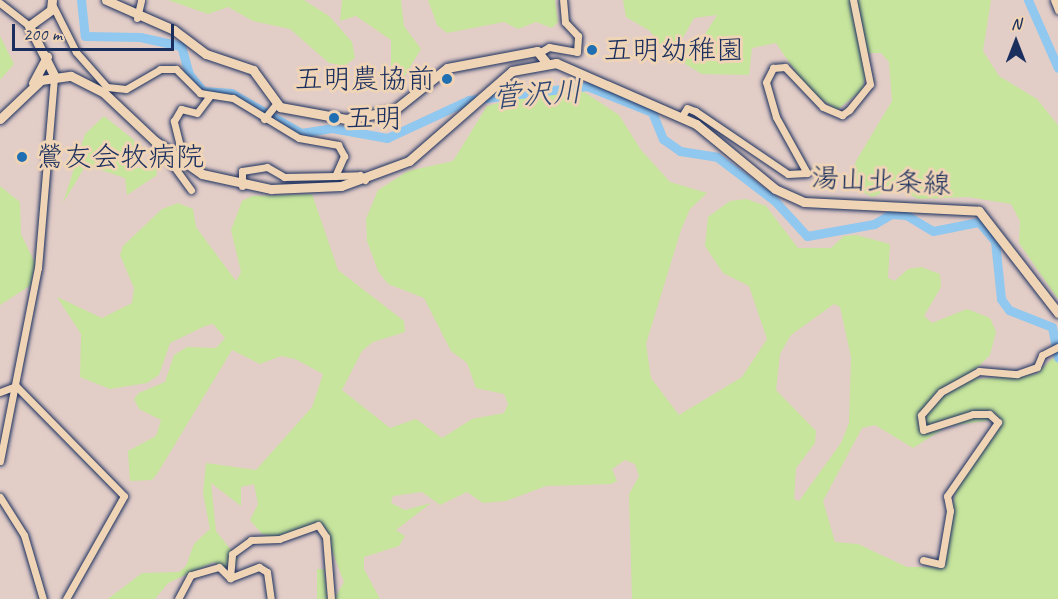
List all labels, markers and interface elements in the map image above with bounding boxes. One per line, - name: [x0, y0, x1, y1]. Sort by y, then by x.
- scale bar: [15, 12, 177, 50]
- north arrow: [986, 12, 1046, 72]
- text: N: [1011, 14, 1021, 34]
- text: 200 m: [23, 23, 62, 45]
- place label: 五明幼稚園: [604, 33, 744, 67]
- marker: 五明幼稚園: [585, 43, 599, 57]
- place label: 五明農協前: [295, 62, 435, 96]
- marker: 五明農協前: [440, 72, 454, 86]
- water label: 菅沢川: [491, 73, 583, 115]
- place label: 五明: [346, 101, 402, 135]
- marker: 五明: [327, 111, 341, 125]
- place label: 鶯友会牧病院: [36, 140, 204, 174]
- marker: 鶯友会牧病院: [13, 148, 31, 166]
- street label: 湯山北条線: [810, 161, 952, 201]

